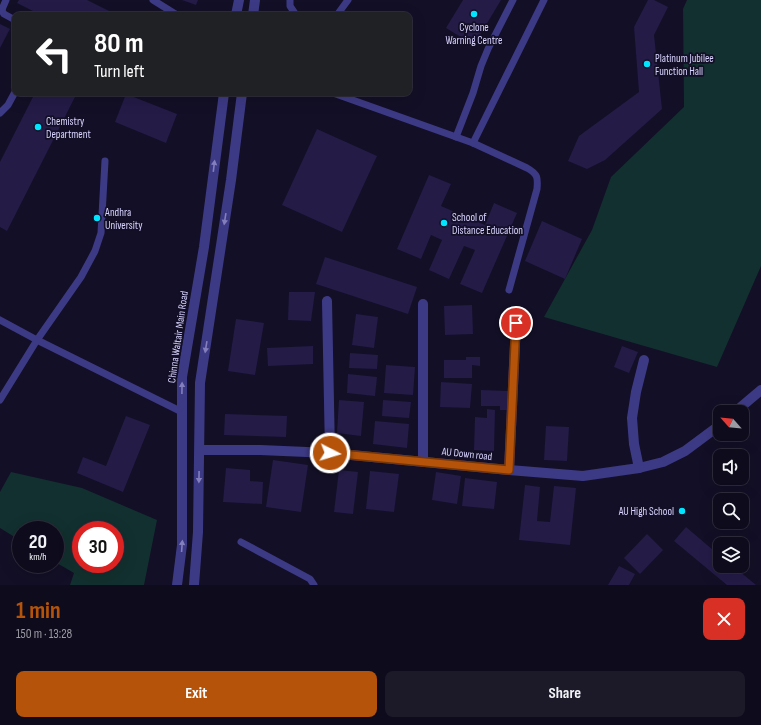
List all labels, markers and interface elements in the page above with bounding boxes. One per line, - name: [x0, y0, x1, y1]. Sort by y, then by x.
- marker: Cyclone Warning Centre: [469, 9, 479, 19]
- place label: Cyclone Warning Centre: [445, 21, 503, 47]
- text: 80 m: [94, 27, 143, 60]
- icon: left: [28, 28, 80, 80]
- place label: Platinum Jubilee Function Hall: [655, 52, 714, 78]
- marker: Platinum Jubilee Function Hall: [642, 59, 652, 69]
- text: Turn left: [94, 61, 145, 82]
- place label: Chemistry Department: [46, 115, 92, 141]
- marker: Chemistry Department: [33, 122, 43, 132]
- one-way arrow: [211, 160, 218, 172]
- place label: Andhra University: [104, 206, 143, 232]
- place label: School of Distance Education: [452, 211, 523, 237]
- marker: Andhra University: [92, 213, 102, 223]
- one-way arrow: [222, 213, 228, 225]
- marker: School of Distance Education: [439, 218, 449, 228]
- street label: Chinna Waltair Main Road: [165, 290, 191, 384]
- pin: [499, 306, 533, 340]
- icon: arrive: [505, 312, 527, 334]
- one-way arrow: [203, 341, 209, 354]
- one-way arrow: [179, 381, 185, 394]
- north arrow: [713, 405, 749, 441]
- map controls: [713, 405, 749, 573]
- position arrow: [309, 432, 351, 474]
- street label: AU Down road: [440, 445, 493, 463]
- button: sound: [713, 449, 749, 485]
- one-way arrow: [196, 471, 202, 484]
- button: search: [713, 493, 749, 529]
- place label: AU High School: [618, 505, 674, 518]
- marker: AU High School: [677, 506, 687, 516]
- speed limit sign: 30: [72, 521, 124, 573]
- text: 20: [29, 530, 47, 554]
- button: layers: [713, 537, 749, 573]
- one-way arrow: [178, 540, 185, 552]
- text: km/h: [29, 551, 47, 563]
- text: 1 min: [16, 596, 61, 625]
- button: close: [703, 598, 745, 640]
- text: 150 m · 13:28: [16, 626, 72, 642]
- button: Exit: [16, 671, 377, 717]
- button: Share: [385, 671, 745, 717]

